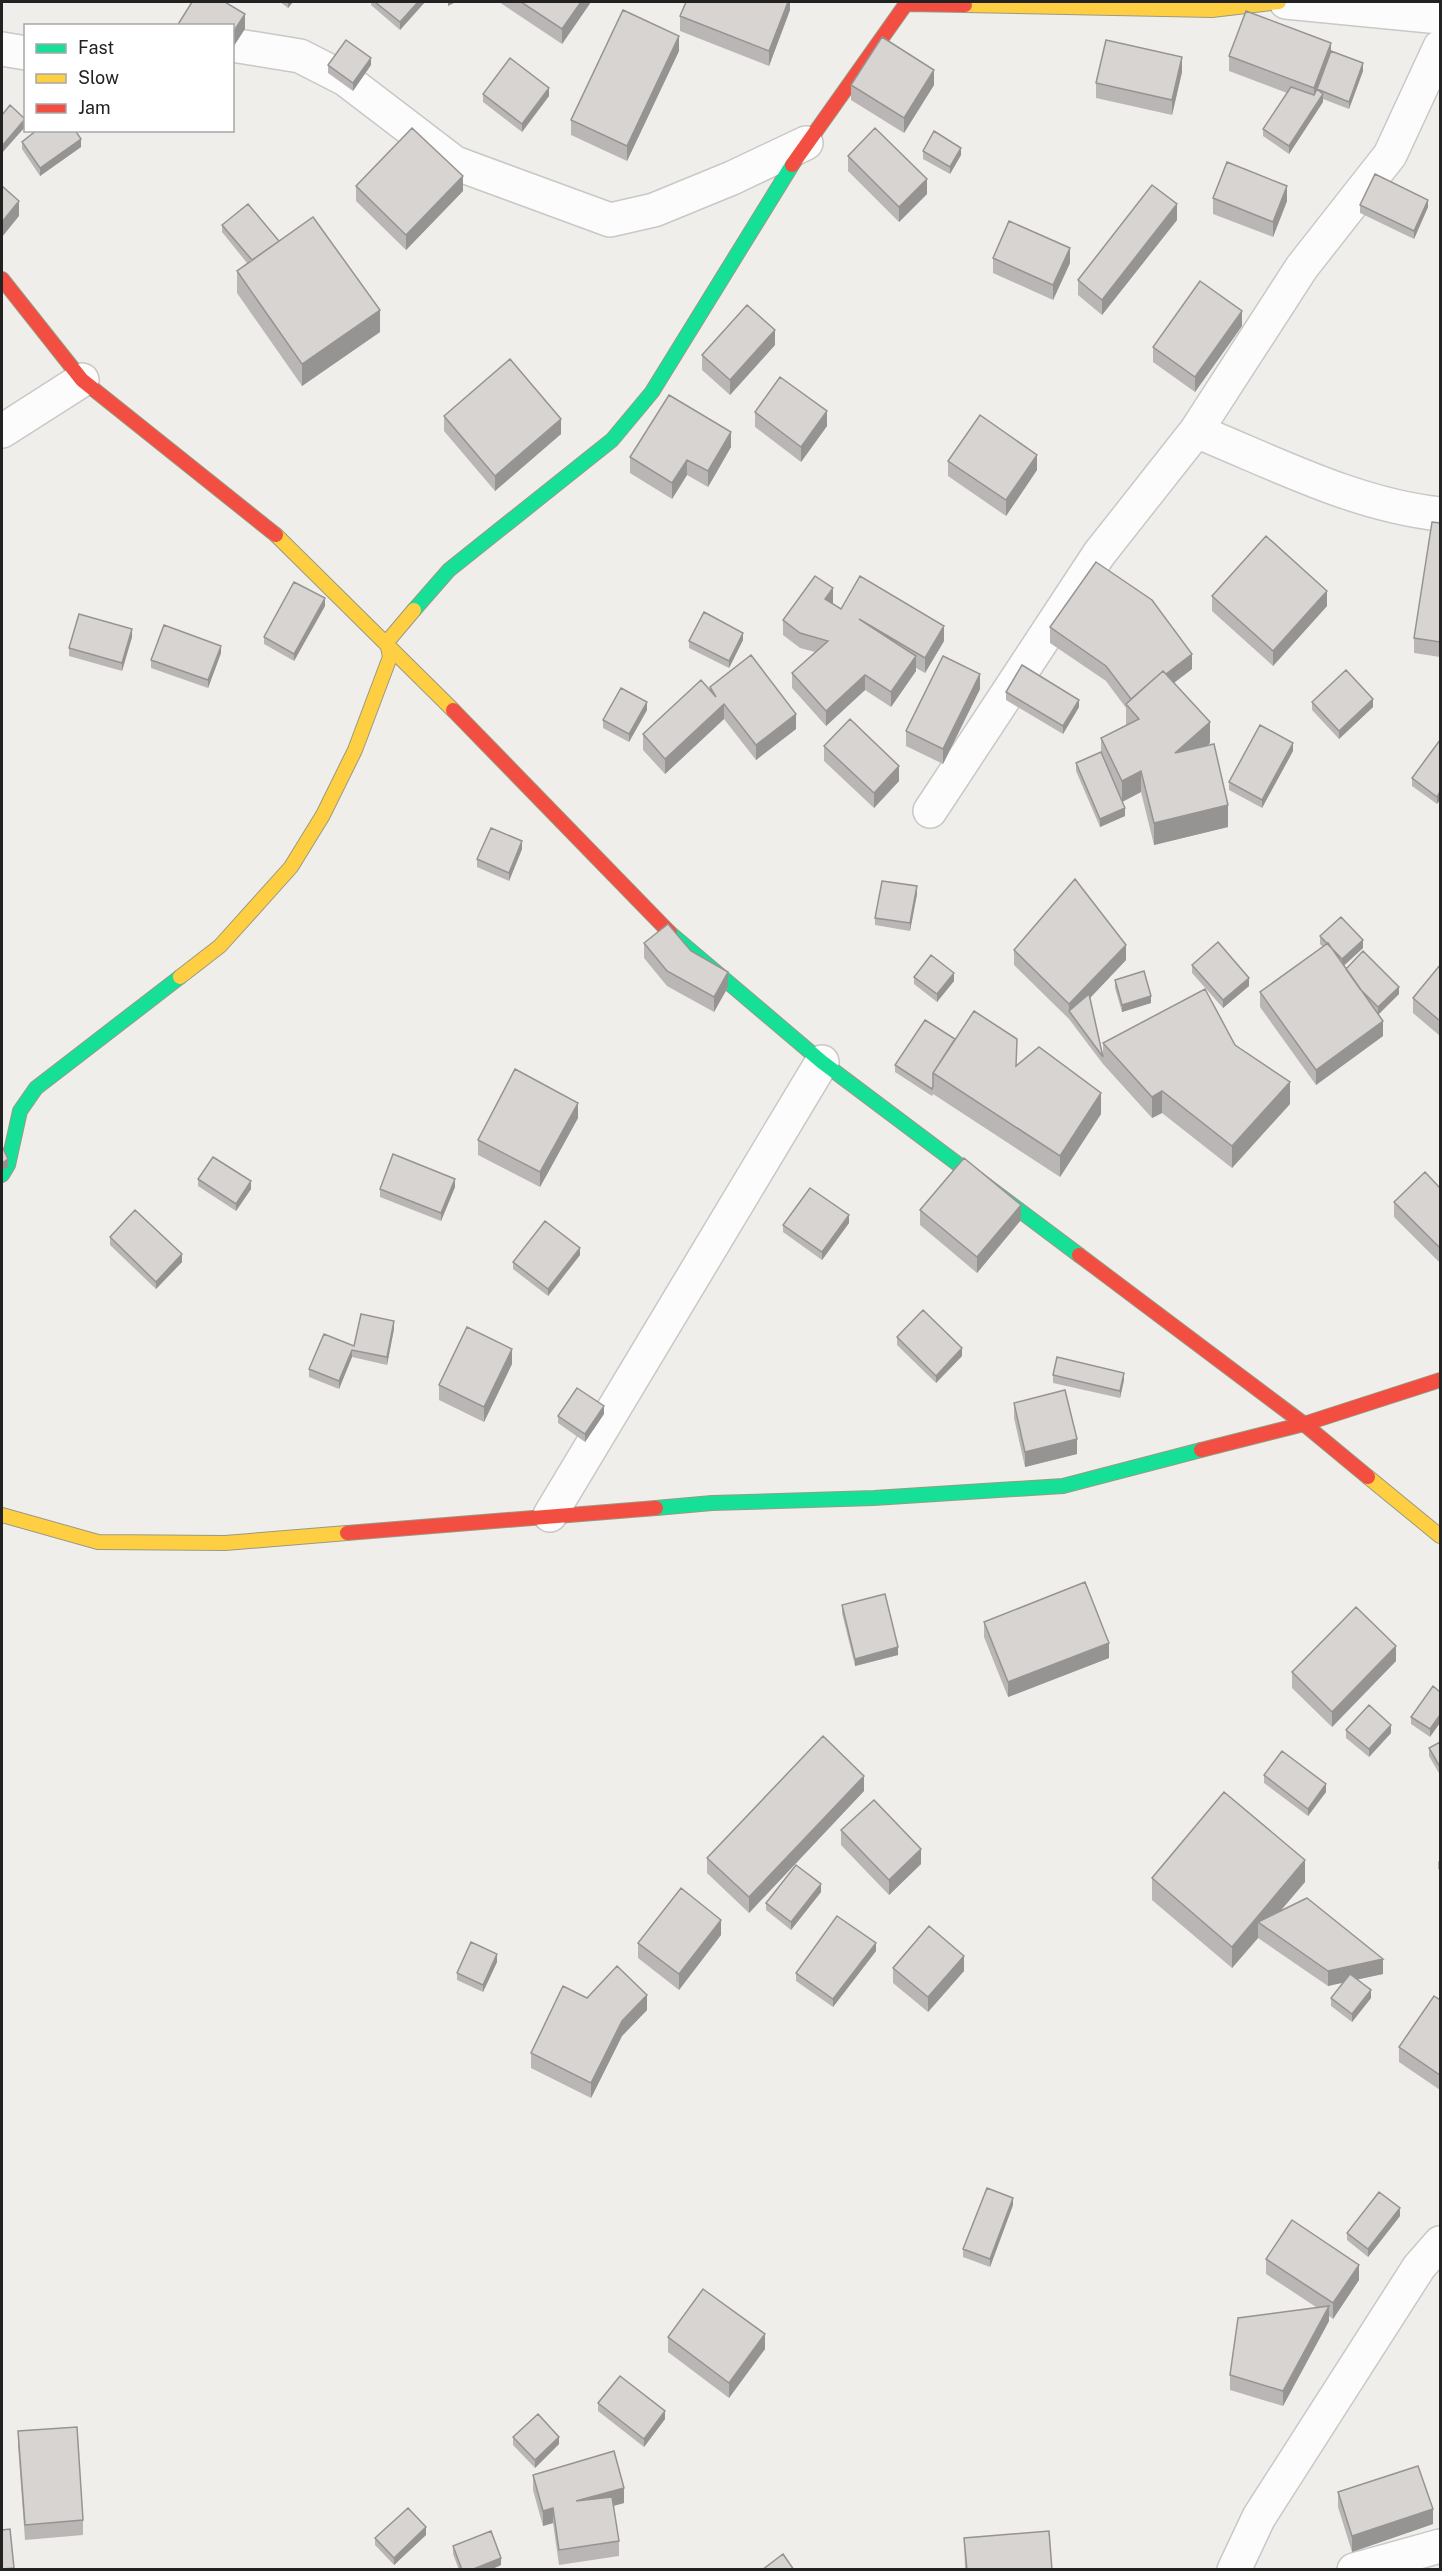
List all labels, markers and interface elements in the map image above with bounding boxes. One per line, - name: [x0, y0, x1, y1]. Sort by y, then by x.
- legend: [24, 24, 234, 132]
- text: Fast: [78, 37, 114, 58]
- text: Slow: [78, 67, 119, 88]
- text: Jam: [78, 97, 111, 118]

